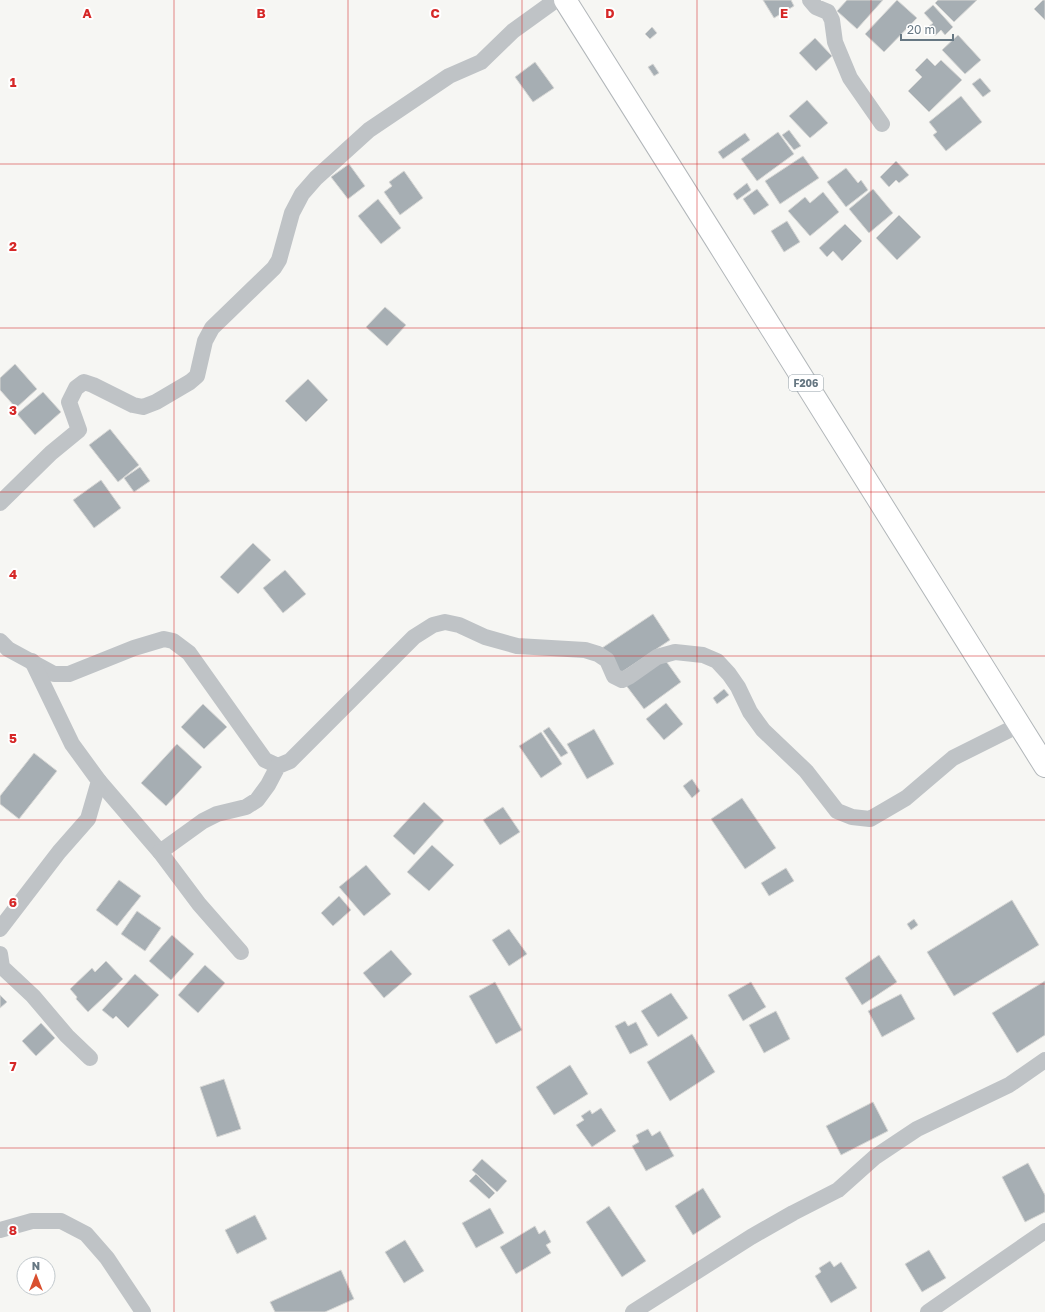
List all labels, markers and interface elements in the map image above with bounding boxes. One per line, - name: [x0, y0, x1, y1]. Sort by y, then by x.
- text: A: [82, 5, 92, 21]
- text: B: [256, 5, 266, 21]
- text: C: [430, 5, 440, 21]
- text: D: [605, 5, 615, 21]
- text: E: [780, 5, 788, 21]
- scale bar: [901, 16, 953, 42]
- text: 20 m: [907, 22, 935, 37]
- text: 1: [10, 74, 17, 90]
- text: 2: [9, 238, 17, 254]
- road number: F206: [789, 375, 823, 391]
- text: 3: [9, 402, 17, 418]
- text: 4: [9, 566, 17, 582]
- text: 5: [9, 730, 17, 746]
- text: 6: [9, 894, 17, 910]
- text: 7: [9, 1058, 17, 1074]
- text: 8: [9, 1222, 17, 1238]
- north arrow: [16, 1256, 56, 1296]
- text: N: [32, 1259, 40, 1272]

